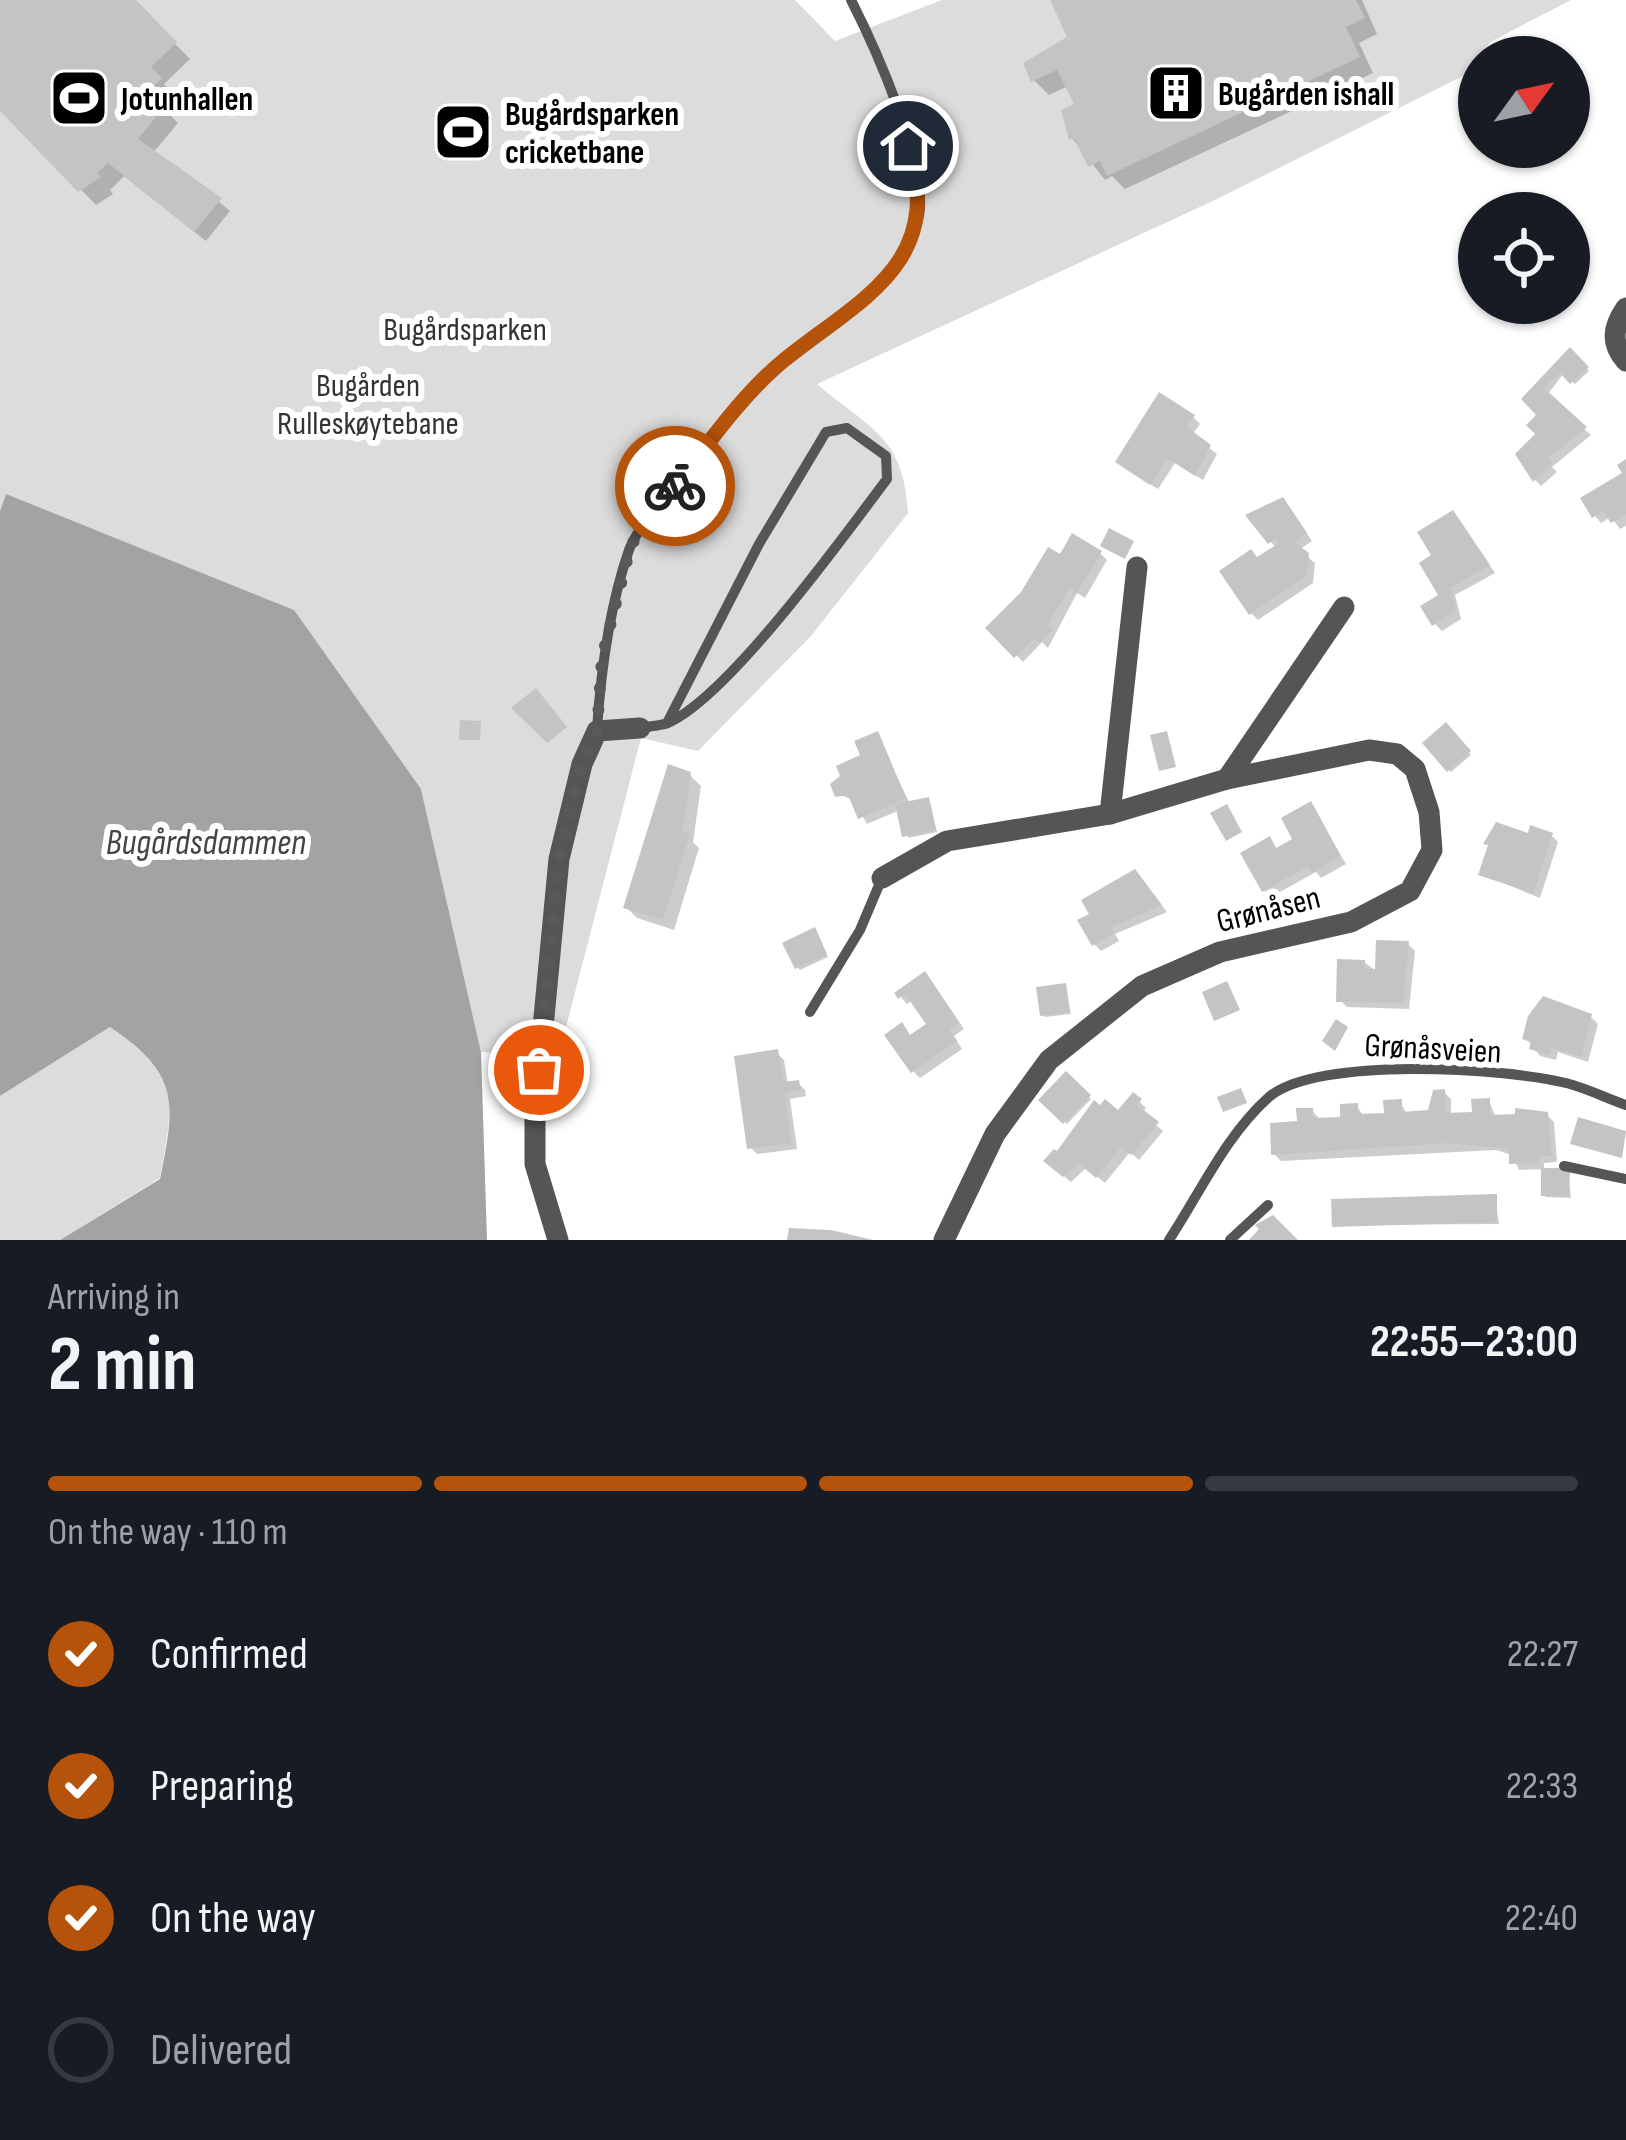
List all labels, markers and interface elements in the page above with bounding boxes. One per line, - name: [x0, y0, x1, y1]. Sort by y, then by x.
- north arrow: [1458, 36, 1590, 168]
- map controls: [1458, 36, 1590, 324]
- building icon: Bugården ishall: [1145, 62, 1207, 124]
- sports icon: Jotunhallen: [48, 67, 110, 129]
- place label: Bugården ishall: [1218, 75, 1394, 115]
- place label: Jotunhallen: [120, 80, 253, 120]
- place label: Bugårdsparken cricketbane: [505, 95, 679, 173]
- pin: [857, 95, 959, 197]
- sports icon: Bugårdsparken cricketbane: [432, 101, 494, 163]
- icon: home: [875, 113, 941, 179]
- button: locate: [1458, 192, 1590, 324]
- park label: Bugårdsparken: [383, 310, 547, 350]
- park label: Bugården Rulleskøytebane: [277, 366, 459, 444]
- courier: [615, 426, 735, 546]
- icon: bike: [642, 453, 708, 519]
- water label: Bugårdsdammen: [106, 822, 306, 865]
- street label: Grønåsen: [1213, 878, 1324, 942]
- pin: [488, 1019, 590, 1121]
- street label: Grønåsveien: [1363, 1025, 1502, 1073]
- icon: bag: [506, 1037, 572, 1103]
- text: Arriving in: [48, 1274, 180, 1321]
- text: 22:55–23:00: [1370, 1315, 1578, 1370]
- text: 2 min: [48, 1319, 197, 1412]
- text: On the way · 110 m: [48, 1509, 288, 1556]
- icon: check: [48, 1621, 114, 1687]
- text: Confirmed: [150, 1627, 308, 1682]
- text: 22:27: [1507, 1631, 1578, 1678]
- icon: check: [48, 1753, 114, 1819]
- text: Preparing: [150, 1759, 294, 1814]
- text: 22:33: [1506, 1763, 1578, 1810]
- icon: check: [48, 1885, 114, 1951]
- text: On the way: [150, 1891, 316, 1946]
- text: 22:40: [1505, 1895, 1578, 1942]
- text: Delivered: [150, 2023, 292, 2078]

